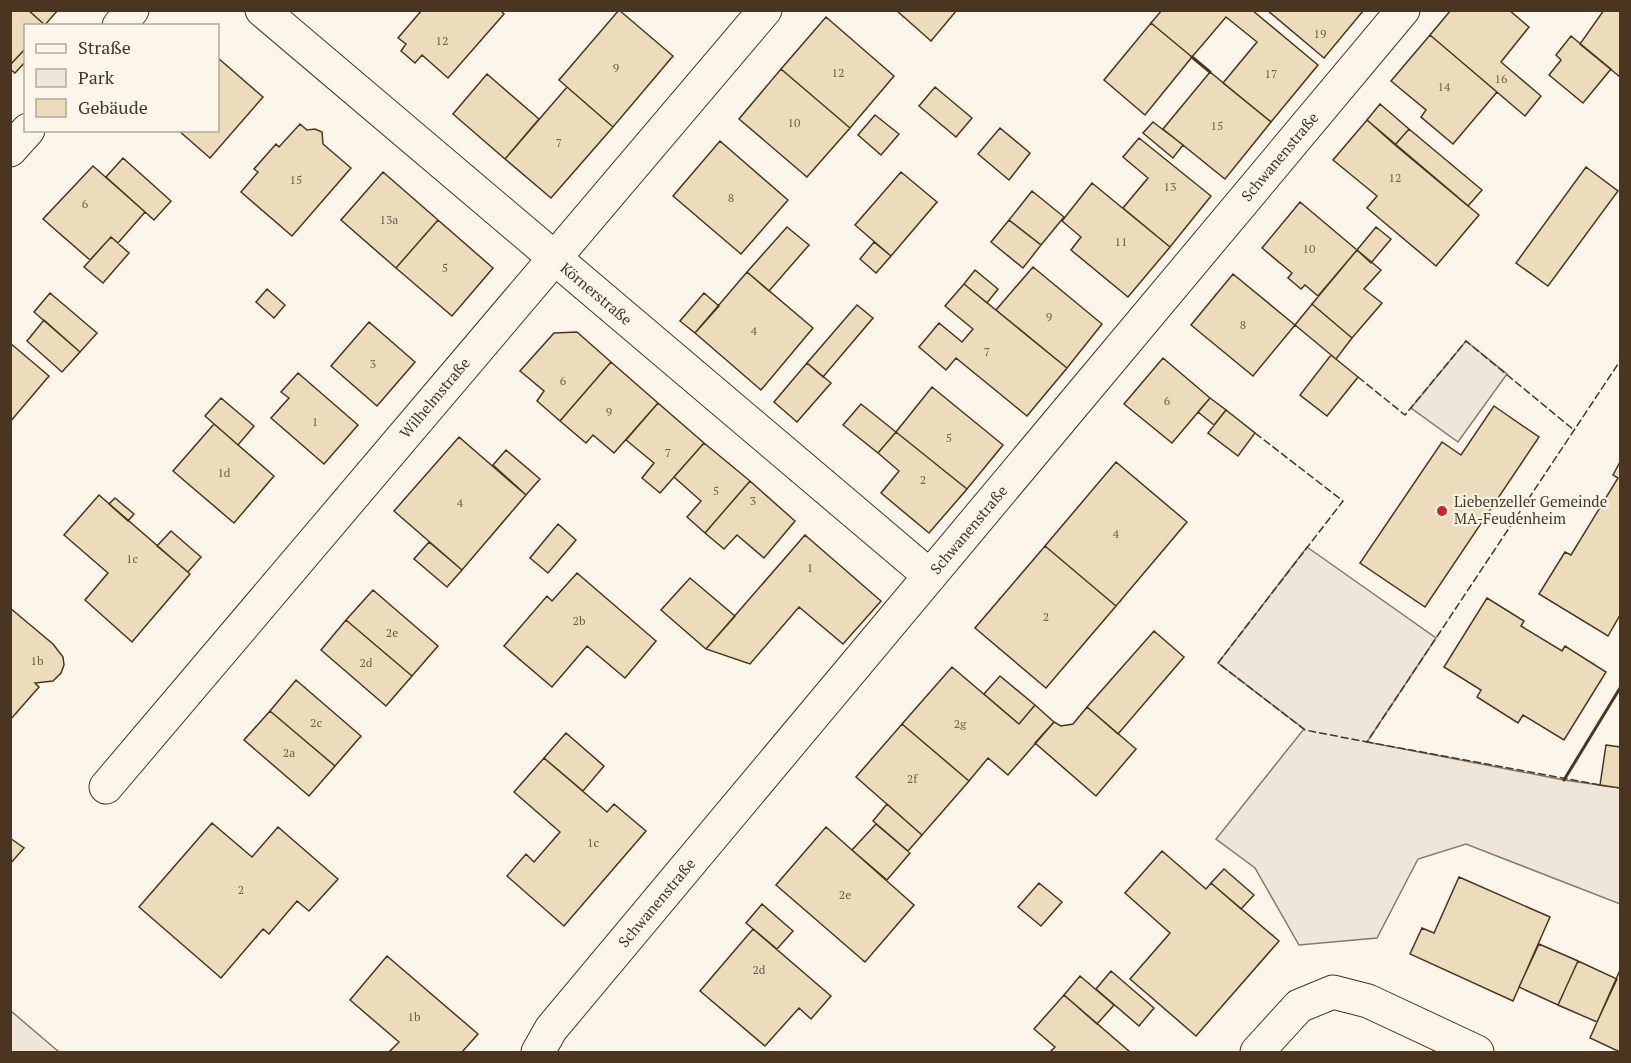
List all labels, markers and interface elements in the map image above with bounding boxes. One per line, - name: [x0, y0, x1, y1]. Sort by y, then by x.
- legend: [24, 24, 219, 132]
- house number: 19: [1314, 26, 1326, 41]
- house number: 12: [436, 33, 448, 48]
- text: Straße: [78, 35, 131, 59]
- house number: 9: [613, 60, 619, 75]
- text: Park: [78, 65, 115, 89]
- house number: 12: [832, 65, 844, 80]
- house number: 17: [1265, 66, 1277, 81]
- house number: 16: [1495, 71, 1508, 86]
- house number: 14: [1438, 79, 1451, 94]
- text: Gebäude: [78, 95, 148, 119]
- street label: Schwanenstraße: [1236, 108, 1322, 205]
- house number: 10: [788, 115, 800, 130]
- house number: 15: [1211, 118, 1223, 133]
- house number: 7: [556, 135, 562, 150]
- house number: 12: [1389, 170, 1401, 185]
- house number: 15: [290, 172, 302, 187]
- house number: 13: [1164, 179, 1176, 194]
- house number: 8: [728, 190, 734, 205]
- house number: 6: [82, 196, 89, 211]
- house number: 13a: [380, 212, 398, 227]
- house number: 11: [1115, 234, 1127, 249]
- house number: 10: [1303, 241, 1315, 256]
- street label: Körnerstraße: [557, 257, 637, 329]
- house number: 5: [442, 260, 448, 275]
- house number: 9: [1046, 309, 1052, 324]
- house number: 8: [1240, 317, 1246, 332]
- house number: 4: [751, 323, 758, 338]
- house number: 7: [984, 344, 990, 359]
- street label: Wilhelmstraße: [395, 353, 474, 442]
- house number: 3: [370, 356, 376, 371]
- house number: 6: [560, 373, 567, 388]
- house number: 6: [1164, 393, 1171, 408]
- house number: 9: [606, 404, 612, 419]
- house number: 1: [312, 414, 318, 429]
- house number: 5: [946, 430, 952, 445]
- house number: 7: [665, 445, 671, 460]
- house number: 1d: [217, 465, 231, 480]
- house number: 2: [920, 472, 926, 487]
- street label: Schwanenstraße: [925, 481, 1011, 578]
- house number: 5: [713, 483, 719, 498]
- place label: Liebenzeller Gemeinde MA-Feudenheim: [1454, 491, 1607, 528]
- house number: 3: [750, 493, 756, 508]
- house number: 4: [457, 495, 464, 510]
- marker: Liebenzeller Gemeinde MA-Feudenheim: [1435, 504, 1449, 518]
- house number: 4: [1113, 526, 1120, 541]
- house number: 1c: [126, 551, 138, 566]
- house number: 1: [807, 560, 813, 575]
- house number: 2: [1043, 609, 1049, 624]
- house number: 2b: [573, 613, 586, 628]
- house number: 2e: [386, 625, 398, 640]
- house number: 1b: [31, 653, 44, 668]
- house number: 2d: [359, 655, 373, 670]
- house number: 2c: [310, 715, 322, 730]
- house number: 2g: [954, 716, 967, 731]
- house number: 2a: [283, 745, 295, 760]
- house number: 2f: [907, 771, 918, 786]
- house number: 1c: [587, 835, 599, 850]
- street label: Schwanenstraße: [613, 854, 699, 951]
- house number: 2: [238, 882, 244, 897]
- house number: 2e: [839, 887, 851, 902]
- house number: 2d: [752, 962, 766, 977]
- house number: 1b: [408, 1009, 421, 1024]

